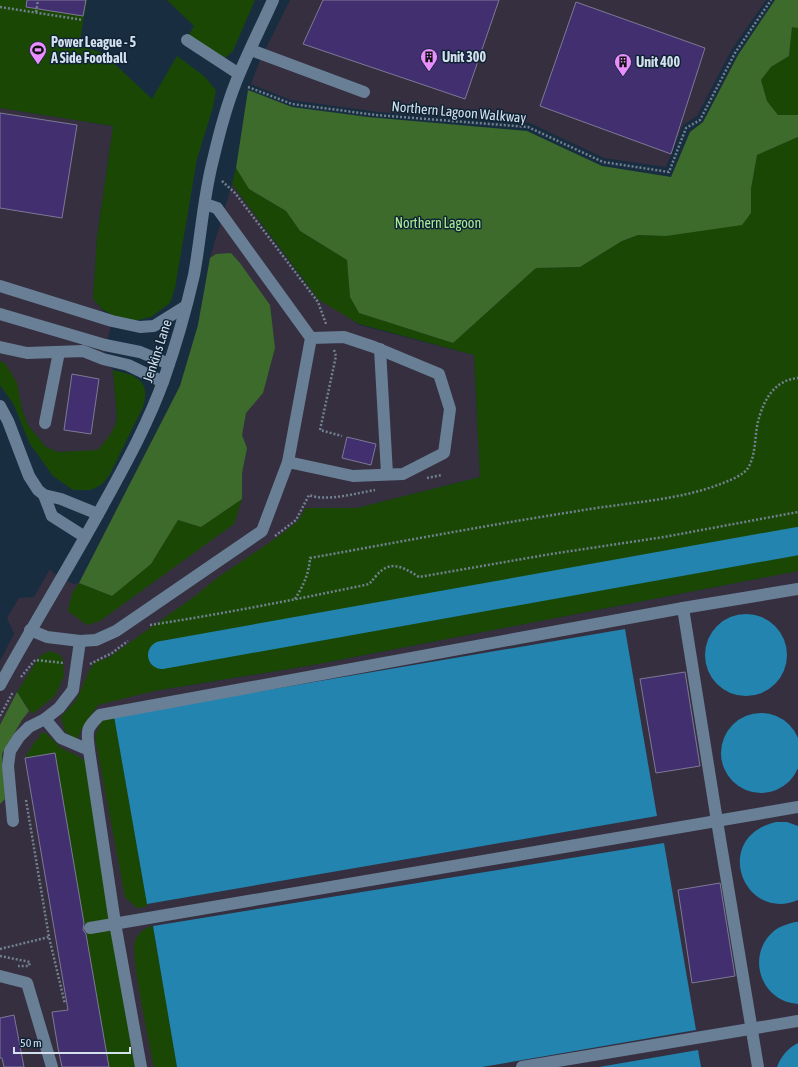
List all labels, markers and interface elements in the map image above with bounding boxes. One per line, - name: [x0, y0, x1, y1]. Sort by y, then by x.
- place label: Power League - 5 A Side Football: [50, 34, 137, 66]
- sports icon: Power League - 5 A Side Football: [28, 40, 48, 65]
- building icon: Unit 300: [419, 47, 439, 72]
- place label: Unit 300: [442, 49, 486, 65]
- building icon: Unit 400: [613, 52, 633, 77]
- place label: Unit 400: [636, 54, 680, 70]
- street label: Northern Lagoon Walkway: [391, 98, 527, 126]
- park label: Northern Lagoon: [395, 215, 481, 231]
- street label: Jenkins Lane: [139, 317, 175, 385]
- scale bar: [14, 1029, 130, 1055]
- text: 50 m: [20, 1036, 42, 1050]

